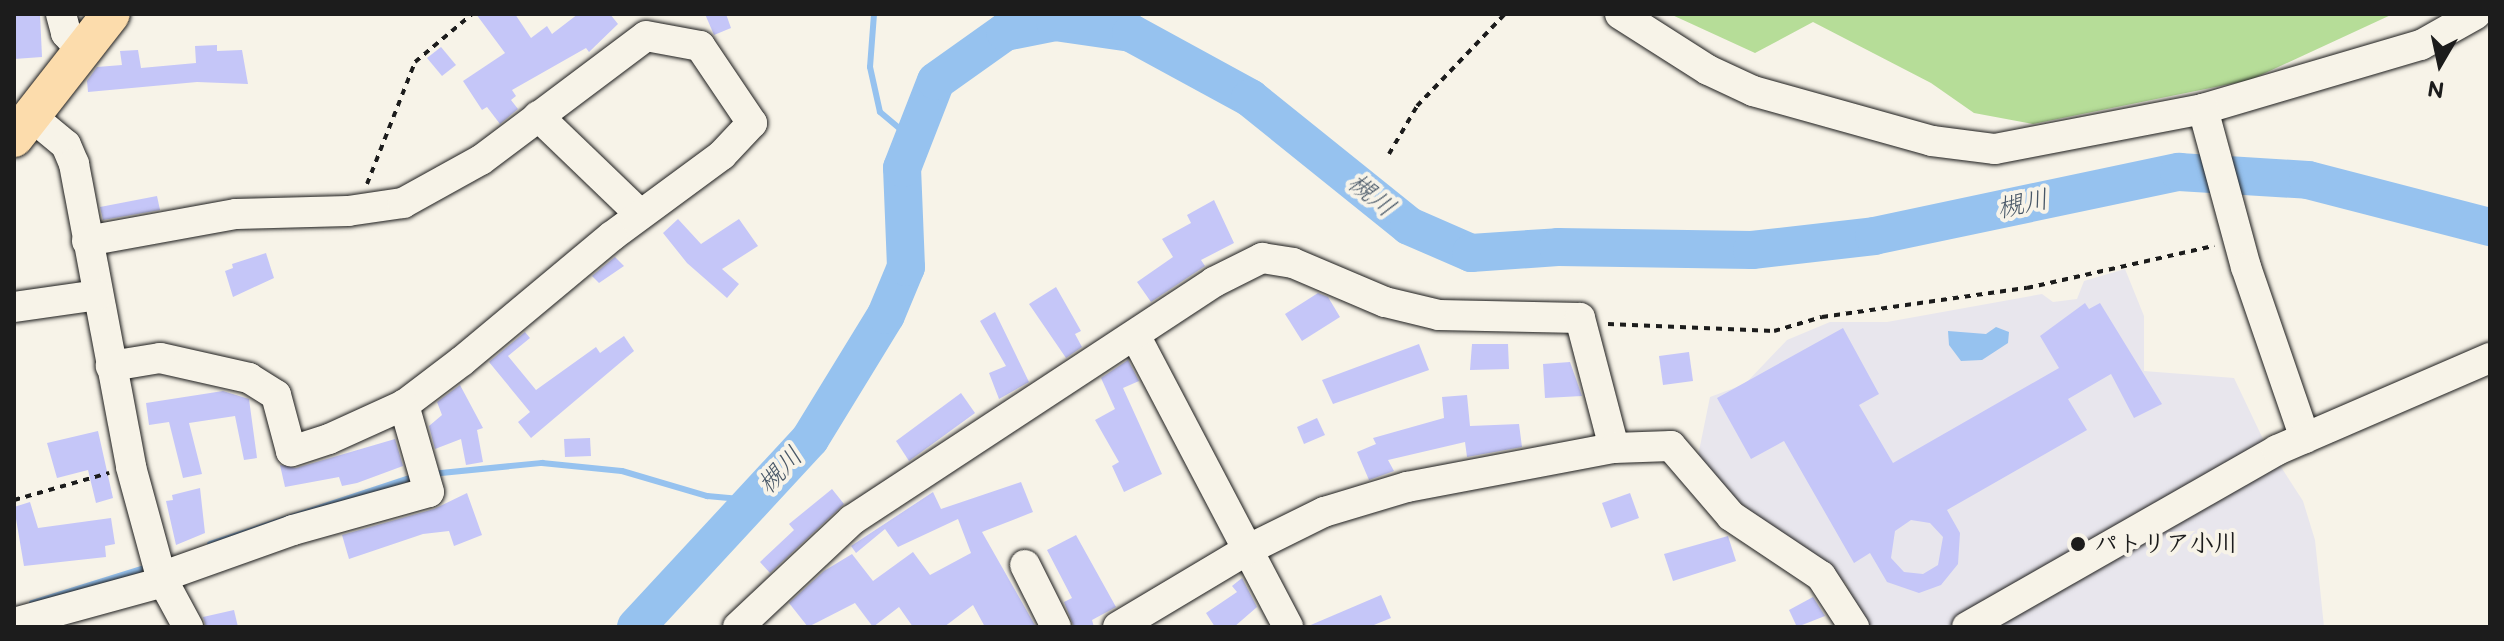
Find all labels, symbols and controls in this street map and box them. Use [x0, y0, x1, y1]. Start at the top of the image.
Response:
north arrow [2400, 24, 2480, 104]
text: N [2426, 74, 2446, 103]
water label: 槻川 [1341, 168, 1401, 224]
water label: 槻川 [1994, 184, 2052, 226]
water label: 槻川 [752, 441, 810, 501]
place label: パトリア小川 [2094, 530, 2238, 558]
marker: パトリア小川 [2069, 535, 2087, 553]

